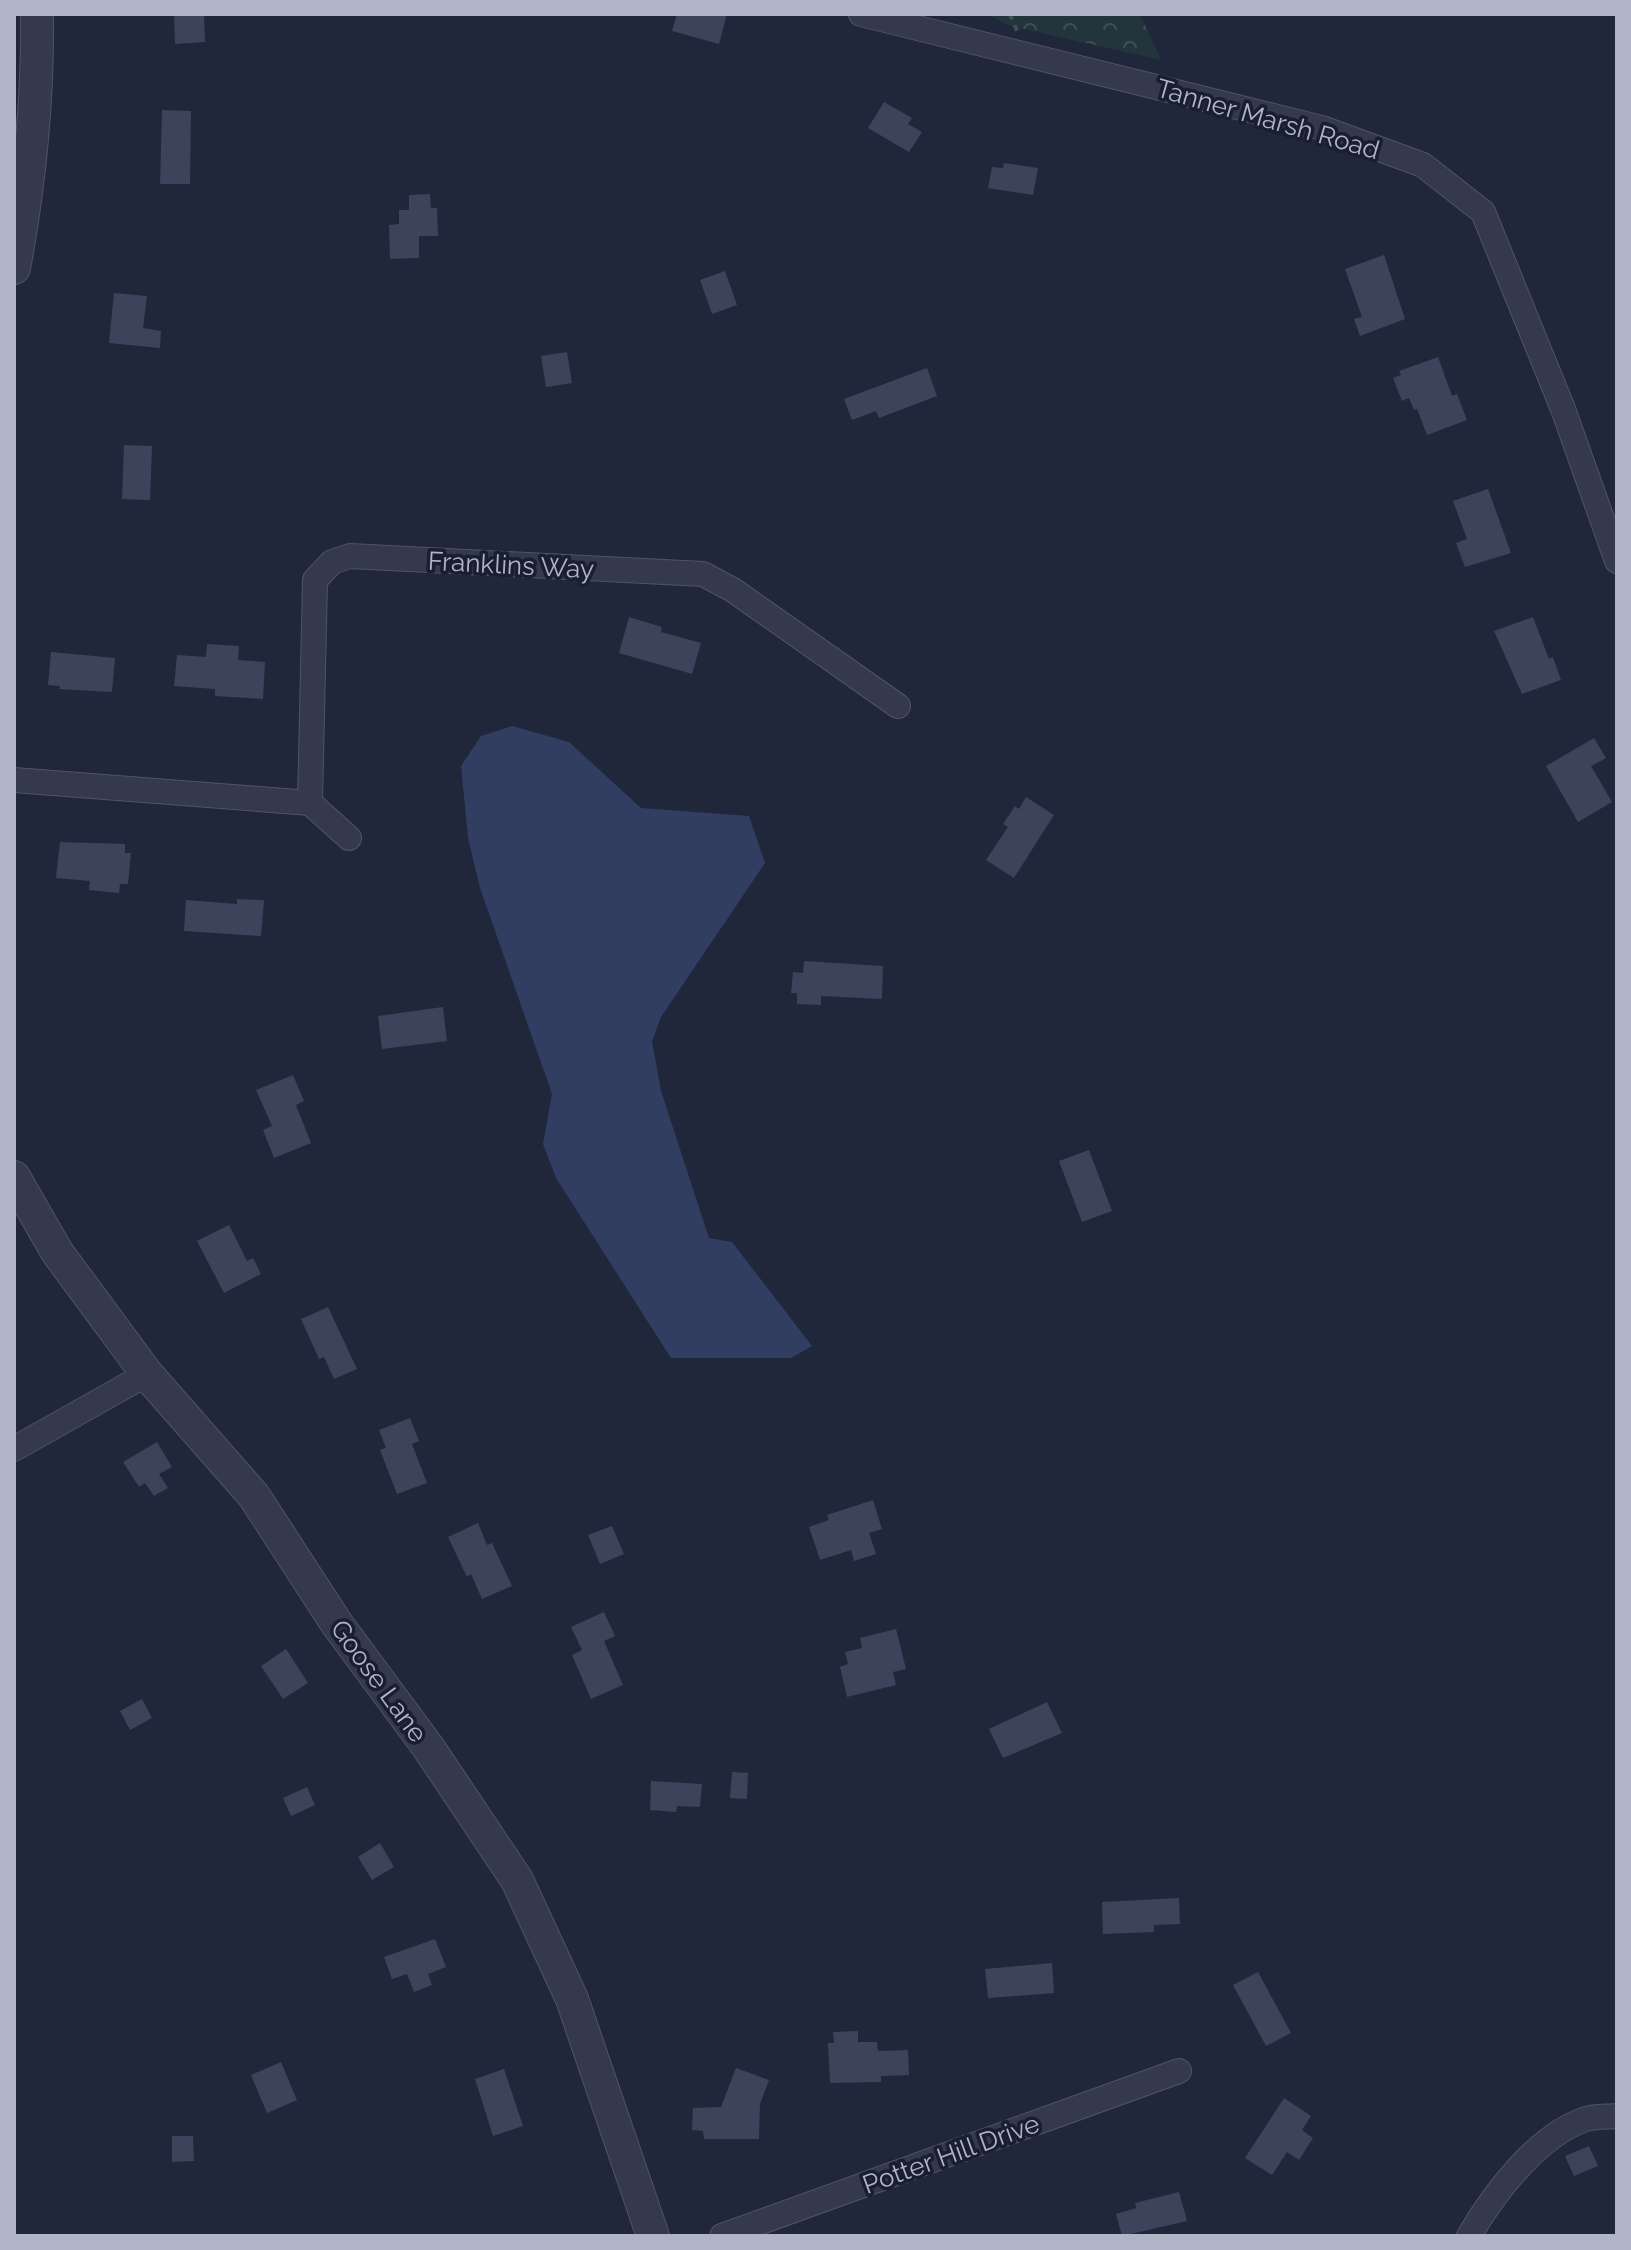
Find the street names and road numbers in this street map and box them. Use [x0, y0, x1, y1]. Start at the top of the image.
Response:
street label: Tanner Marsh Road [1153, 73, 1383, 165]
street label: Franklins Way [427, 546, 595, 584]
street label: Goose Lane [325, 1614, 433, 1748]
street label: Potter Hill Drive [859, 2108, 1043, 2200]

